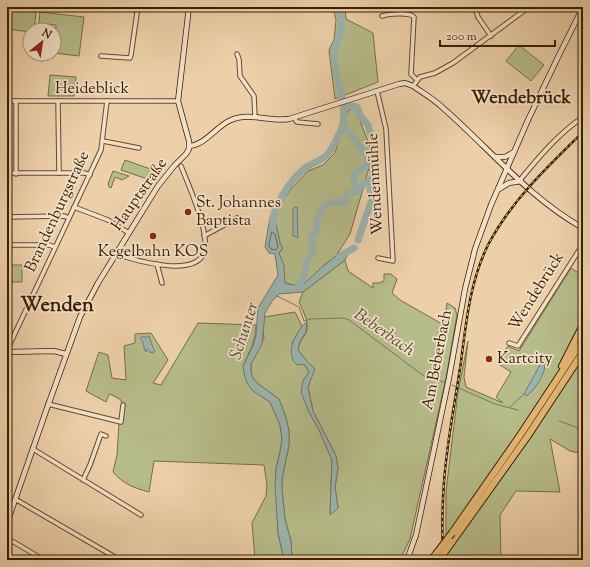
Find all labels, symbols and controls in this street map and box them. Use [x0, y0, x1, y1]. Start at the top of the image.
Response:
north arrow [22, 22, 62, 62]
scale bar [440, 22, 555, 48]
text: N [38, 25, 54, 43]
text: 200 m [446, 28, 477, 46]
street label: Heideblick [55, 78, 129, 101]
district label: Wendebrück [471, 86, 571, 112]
street label: Wendenmühle [362, 132, 390, 236]
street label: Brandenburgstraße [20, 148, 96, 276]
street label: Hauptstraße [106, 154, 174, 236]
place label: St. Johannes Baptista [196, 192, 281, 233]
marker: St. Johannes Baptista [183, 207, 193, 217]
marker: Kegelbahn KOS [148, 231, 158, 241]
place label: Kegelbahn KOS [98, 241, 208, 264]
street label: Wendebrück [504, 248, 570, 336]
district label: Wenden [20, 292, 94, 321]
water label: Schunter [225, 299, 265, 363]
water label: Beberbach [349, 303, 420, 363]
street label: Am Beberbach [417, 307, 459, 412]
place label: Kartcity [497, 348, 552, 371]
marker: Kartcity [484, 354, 494, 364]

